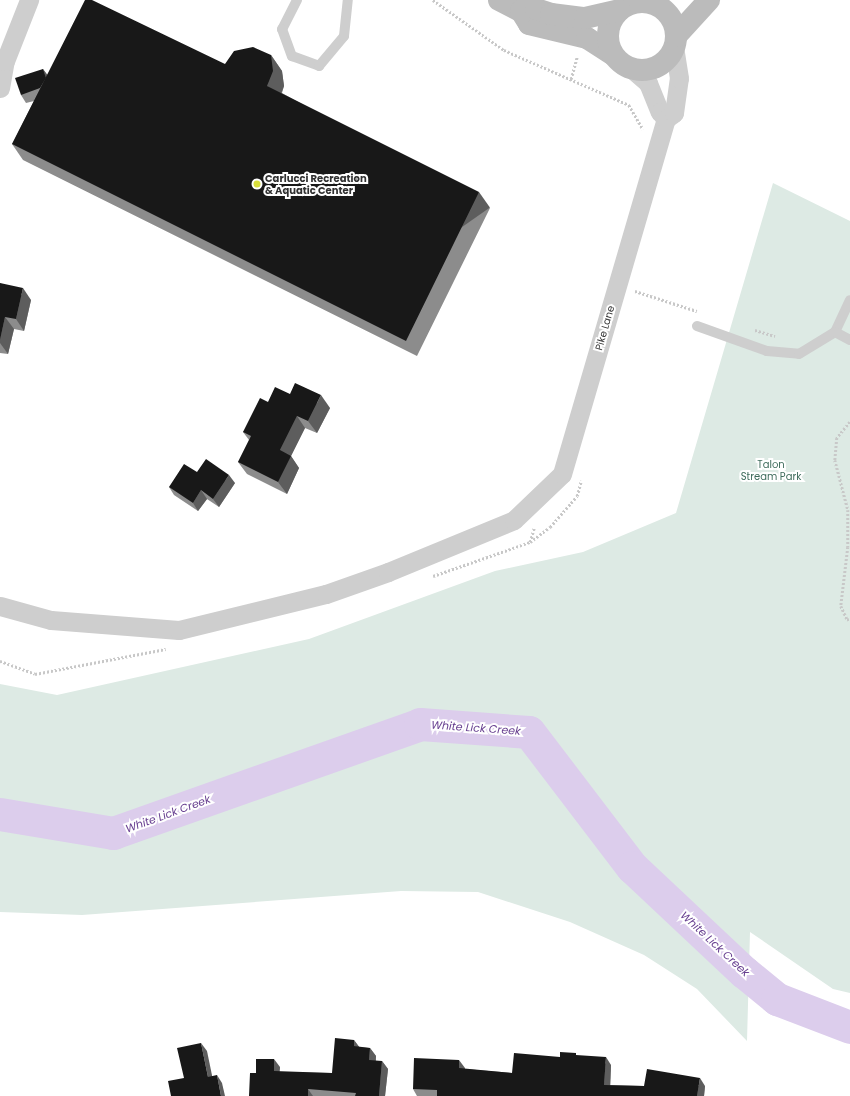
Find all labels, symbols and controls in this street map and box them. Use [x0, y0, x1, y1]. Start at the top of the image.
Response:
place label: Carlucci Recreation & Aquatic Center [265, 172, 367, 196]
marker: Carlucci Recreation & Aquatic Center [252, 179, 262, 189]
street label: Pike Lane [593, 304, 617, 352]
park label: Talon Stream Park [741, 458, 801, 482]
water label: White Lick Creek [431, 718, 521, 738]
water label: White Lick Creek [124, 792, 212, 836]
water label: White Lick Creek [678, 909, 752, 979]

